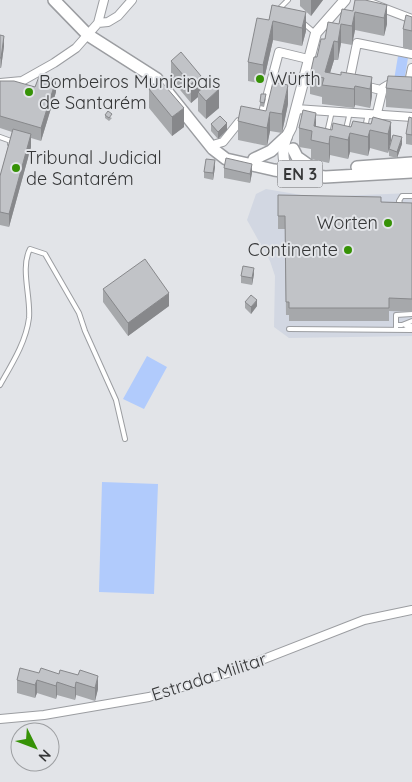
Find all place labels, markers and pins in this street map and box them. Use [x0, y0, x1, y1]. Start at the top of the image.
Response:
place label: Würth [270, 67, 321, 90]
place label: Bombeiros Municipais de Santarém [39, 70, 220, 114]
marker: Würth [254, 73, 266, 85]
marker: Bombeiros Municipais de Santarém [23, 86, 35, 98]
place label: Tribunal Judicial de Santarém [26, 146, 162, 190]
marker: Tribunal Judicial de Santarém [10, 162, 22, 174]
place label: Worten [316, 211, 378, 234]
marker: Worten [382, 217, 394, 229]
place label: Continente [248, 238, 338, 261]
marker: Continente [342, 244, 354, 256]

